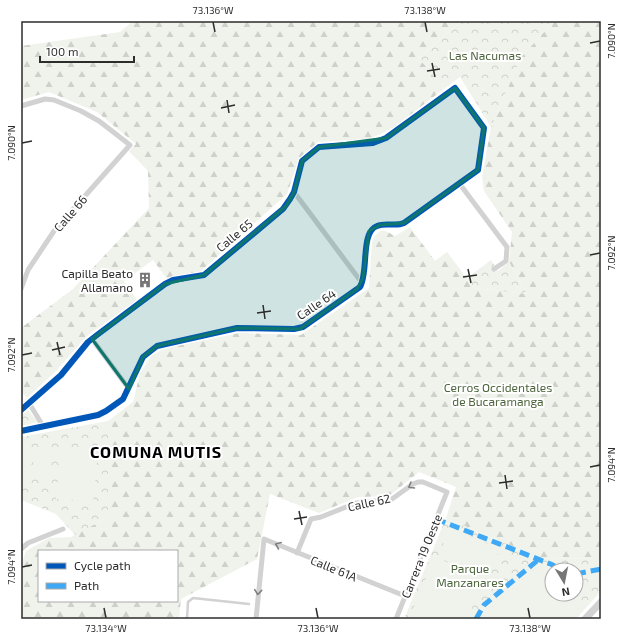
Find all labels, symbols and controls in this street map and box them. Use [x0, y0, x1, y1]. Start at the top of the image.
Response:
text: 73.136°W [193, 4, 234, 16]
text: 73.138°W [404, 4, 446, 16]
text: 7.090°N [605, 23, 617, 59]
scale bar [40, 38, 134, 64]
text: 100 m [46, 44, 78, 58]
park label: Las Nacumas [449, 48, 521, 62]
text: 7.090°N [5, 125, 17, 161]
street label: Calle 66 [50, 192, 90, 234]
street label: Calle 65 [213, 216, 255, 254]
text: 7.092°N [605, 236, 617, 271]
place label: Capilla Beato Allamano [61, 266, 133, 294]
building icon: Capilla Beato Allamano [136, 271, 154, 289]
street label: Calle 64 [294, 286, 338, 322]
text: 7.092°N [5, 338, 17, 373]
park label: Cerros Occidentales de Bucaramanga [444, 380, 552, 408]
district label: COMUNA MUTIS [90, 442, 222, 461]
text: 7.094°N [605, 447, 617, 483]
one-way arrow [408, 481, 415, 488]
street label: Calle 62 [346, 491, 392, 513]
street label: Carrera 19 Oeste [398, 512, 444, 600]
one-way arrow [275, 542, 283, 550]
text: 7.094°N [5, 549, 17, 585]
legend [38, 550, 178, 602]
street label: Calle 61A [309, 552, 360, 584]
text: Cycle path [74, 558, 131, 572]
park label: Parque Manzanares [436, 561, 504, 589]
north arrow [544, 562, 584, 602]
text: Path [74, 578, 99, 592]
text: N [561, 585, 571, 599]
one-way arrow [254, 589, 263, 595]
text: 73.134°W [85, 622, 127, 634]
text: 73.136°W [298, 622, 339, 634]
text: 73.138°W [509, 622, 551, 634]

